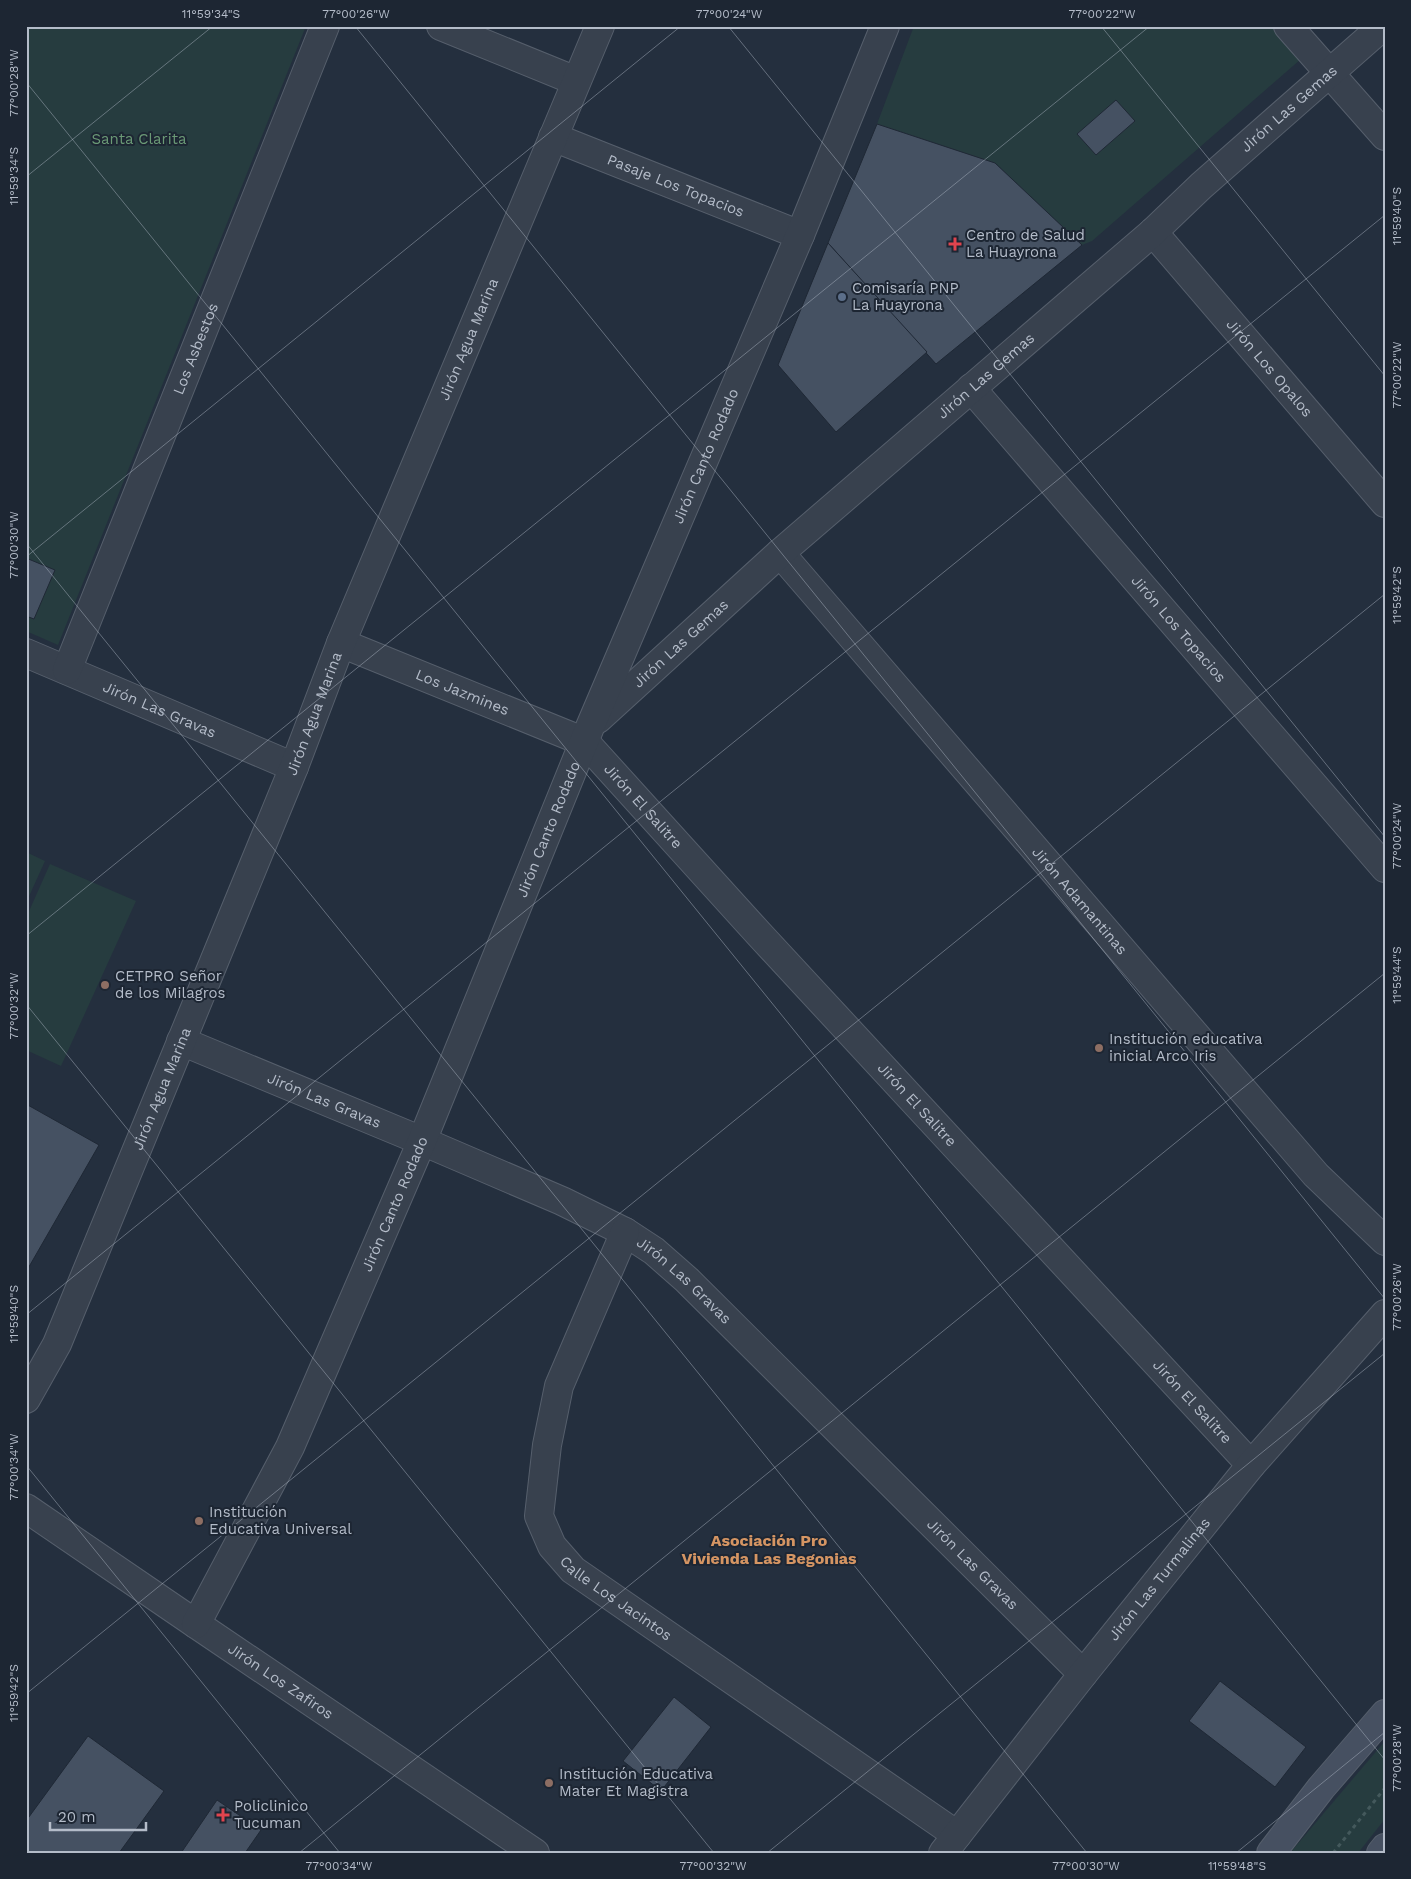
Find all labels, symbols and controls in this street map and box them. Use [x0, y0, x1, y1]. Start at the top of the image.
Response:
text: 11°59'34"S [182, 7, 240, 21]
text: 77°00'26"W [322, 7, 390, 21]
text: 77°00'24"W [696, 7, 763, 21]
text: 77°00'22"W [1068, 7, 1136, 21]
text: 77°00'28"W [7, 49, 21, 117]
street label: Jirón Las Gemas [1237, 61, 1341, 156]
park label: Santa Clarita [92, 130, 187, 148]
text: 11°59'34"S [7, 147, 21, 205]
street label: Pasaje Los Topacios [605, 150, 747, 221]
text: 11°59'40"S [1390, 187, 1404, 245]
place label: Centro de Salud La Huayrona [966, 226, 1085, 261]
marker: Centro de Salud La Huayrona [948, 237, 962, 251]
street label: Jirón Agua Marina [435, 275, 502, 403]
place label: Comisaría PNP La Huayrona [852, 279, 959, 314]
marker: Comisaría PNP La Huayrona [836, 291, 848, 303]
street label: Los Asbestos [169, 300, 222, 397]
street label: Jirón Los Opalos [1223, 315, 1316, 421]
street label: Jirón Las Gemas [934, 329, 1038, 423]
text: 77°00'22"W [1390, 341, 1404, 409]
street label: Jirón Canto Rodado [669, 386, 742, 526]
text: 77°00'30"W [7, 511, 21, 579]
text: 11°59'42"S [1390, 566, 1404, 624]
street label: Jirón Los Topacios [1128, 572, 1230, 686]
street label: Jirón Las Gemas [629, 596, 732, 691]
street label: Jirón Agua Marina [283, 649, 346, 778]
street label: Los Jazmines [413, 665, 512, 719]
street label: Jirón Las Gravas [100, 678, 219, 742]
street label: Jirón Canto Rodado [513, 759, 584, 900]
street label: Jirón El Salitre [600, 760, 686, 852]
text: 77°00'24"W [1390, 802, 1404, 869]
street label: Jirón Adamantinas [1028, 843, 1131, 958]
text: 11°59'44"S [1390, 946, 1404, 1004]
place label: CETPRO Señor de los Milagros [115, 967, 226, 1002]
text: 77°00'32"W [7, 972, 21, 1040]
marker: CETPRO Señor de los Milagros [99, 979, 111, 991]
street label: Jirón Agua Marina [129, 1024, 195, 1153]
place label: Institución educativa inicial Arco Iris [1109, 1030, 1263, 1065]
marker: Institución educativa inicial Arco Iris [1093, 1042, 1105, 1054]
street label: Jirón El Salitre [874, 1059, 960, 1150]
street label: Jirón Las Gravas [265, 1069, 384, 1132]
street label: Jirón Canto Rodado [358, 1134, 432, 1274]
street label: Jirón Las Gravas [633, 1233, 735, 1328]
text: 77°00'26"W [1390, 1263, 1404, 1331]
text: 11°59'40"S [7, 1285, 21, 1343]
street label: Jirón El Salitre [1149, 1356, 1236, 1447]
text: 77°00'34"W [7, 1433, 21, 1500]
place label: Institución Educativa Universal [209, 1503, 352, 1538]
street label: Jirón Las Turmalinas [1105, 1514, 1214, 1644]
marker: Institución Educativa Universal [193, 1515, 205, 1527]
street label: Jirón Las Gravas [923, 1515, 1022, 1613]
district label: Asociación Pro Vivienda Las Begonias [681, 1531, 857, 1568]
street label: Calle Los Jacintos [556, 1552, 675, 1645]
street label: Jirón Los Zafiros [225, 1639, 337, 1723]
text: 11°59'42"S [7, 1664, 21, 1722]
text: 77°00'28"W [1390, 1724, 1404, 1792]
place label: Institución Educativa Mater Et Magistra [559, 1765, 714, 1800]
marker: Institución Educativa Mater Et Magistra [543, 1777, 555, 1789]
place label: Policlinico Tucuman [234, 1797, 308, 1832]
scale bar [50, 1799, 146, 1831]
text: 20 m [58, 1808, 96, 1826]
marker: Policlinico Tucuman [216, 1808, 230, 1822]
text: 77°00'34"W [306, 1859, 373, 1873]
text: 77°00'32"W [679, 1859, 747, 1873]
text: 77°00'30"W [1052, 1859, 1120, 1873]
text: 11°59'48"S [1208, 1859, 1266, 1873]

